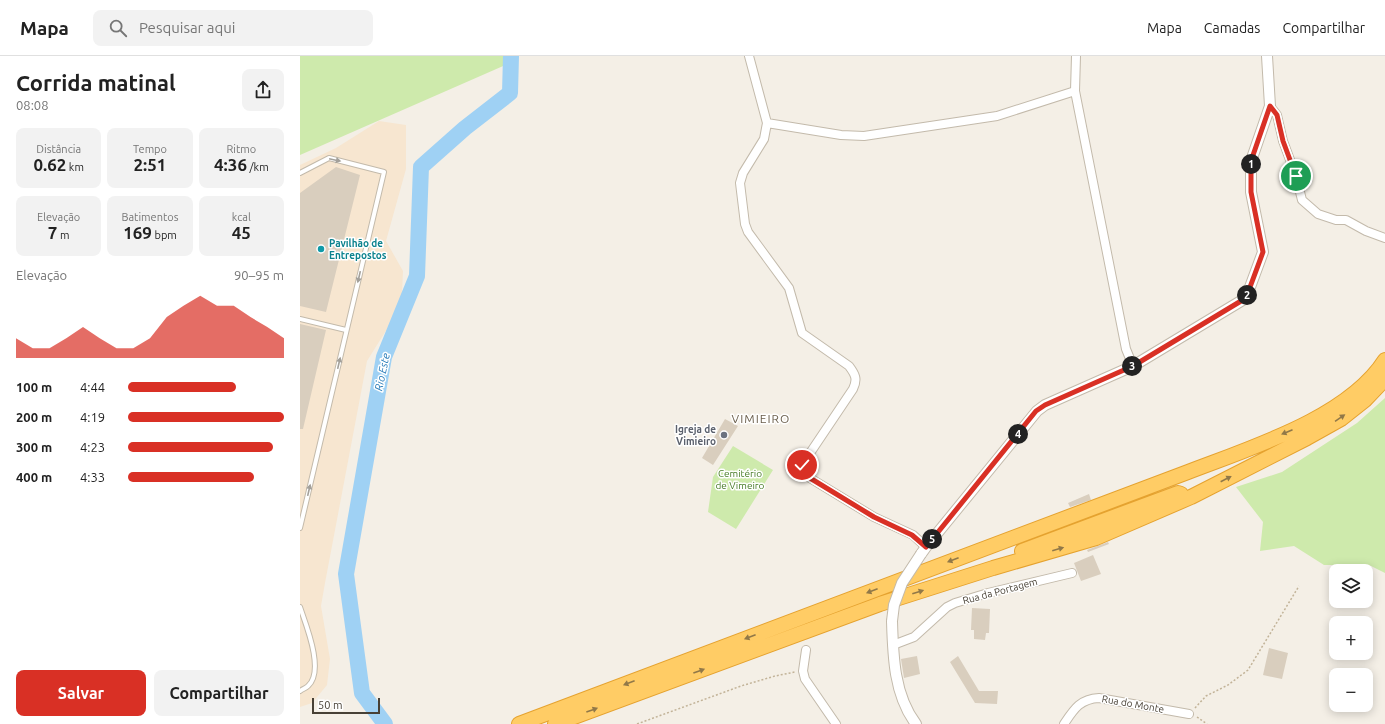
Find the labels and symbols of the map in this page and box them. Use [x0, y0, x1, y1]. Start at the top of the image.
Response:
pin: 1 [1241, 154, 1261, 174]
one-way arrow [329, 157, 341, 163]
pin [1279, 159, 1313, 193]
place label: Pavilhão de Entrepostos [329, 238, 387, 261]
marker: Pavilhão de Entrepostos [316, 244, 326, 254]
one-way arrow [356, 270, 362, 283]
pin: 2 [1237, 285, 1257, 305]
water label: Rio Este [372, 352, 392, 392]
pin: 3 [1122, 356, 1142, 376]
one-way arrow [336, 357, 342, 369]
district label: VIMIEIRO [732, 412, 790, 425]
one-way arrow [1335, 414, 1346, 422]
place label: Igreja de Vimieiro [675, 424, 716, 447]
pin: 4 [1008, 424, 1028, 444]
one-way arrow [1282, 429, 1293, 435]
marker: Igreja de Vimieiro [719, 430, 729, 440]
pin [785, 448, 819, 482]
park label: Cemitério de Vimeiro [716, 468, 765, 491]
one-way arrow [1220, 476, 1231, 482]
one-way arrow [306, 484, 312, 496]
pin: 5 [922, 529, 942, 549]
one-way arrow [1052, 546, 1064, 552]
one-way arrow [946, 558, 958, 564]
street label: Rua da Portagem [961, 576, 1039, 606]
one-way arrow [865, 588, 877, 594]
one-way arrow [912, 589, 924, 595]
one-way arrow [744, 634, 756, 640]
one-way arrow [693, 668, 705, 674]
one-way arrow [622, 680, 634, 686]
street label: Rua do Monte [1101, 693, 1165, 715]
scale bar [312, 696, 380, 715]
one-way arrow [586, 707, 598, 713]

